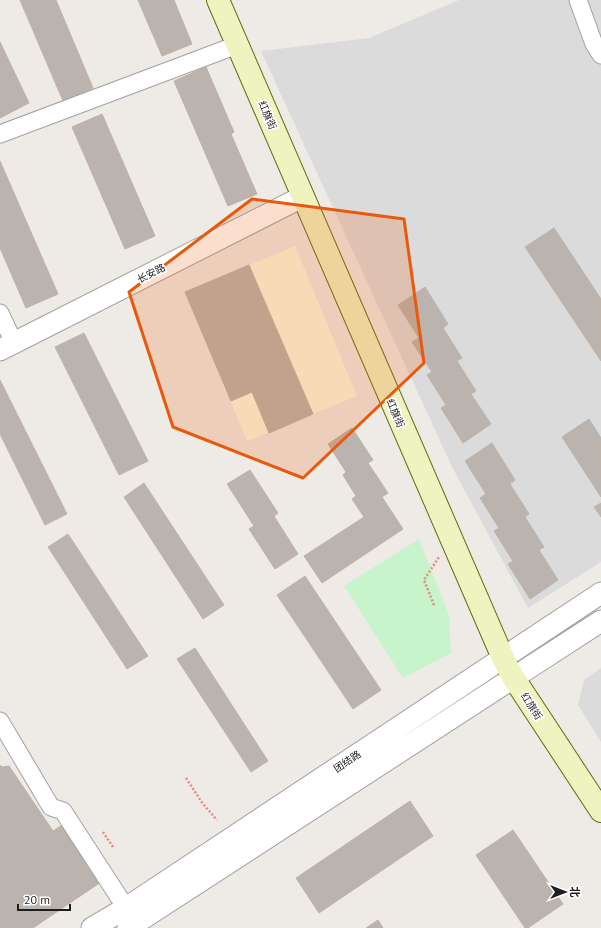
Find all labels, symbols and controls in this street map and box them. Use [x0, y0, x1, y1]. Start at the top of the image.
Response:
street label: 红旗街 [256, 99, 279, 132]
street label: 长安路 [135, 261, 168, 286]
street label: 红旗街 [384, 397, 407, 430]
street label: 红旗街 [518, 690, 545, 722]
street label: 团结路 [331, 748, 363, 775]
north arrow [545, 872, 585, 912]
scale bar [18, 886, 70, 912]
text: 北 [568, 887, 582, 898]
text: 20 m [24, 892, 50, 907]

